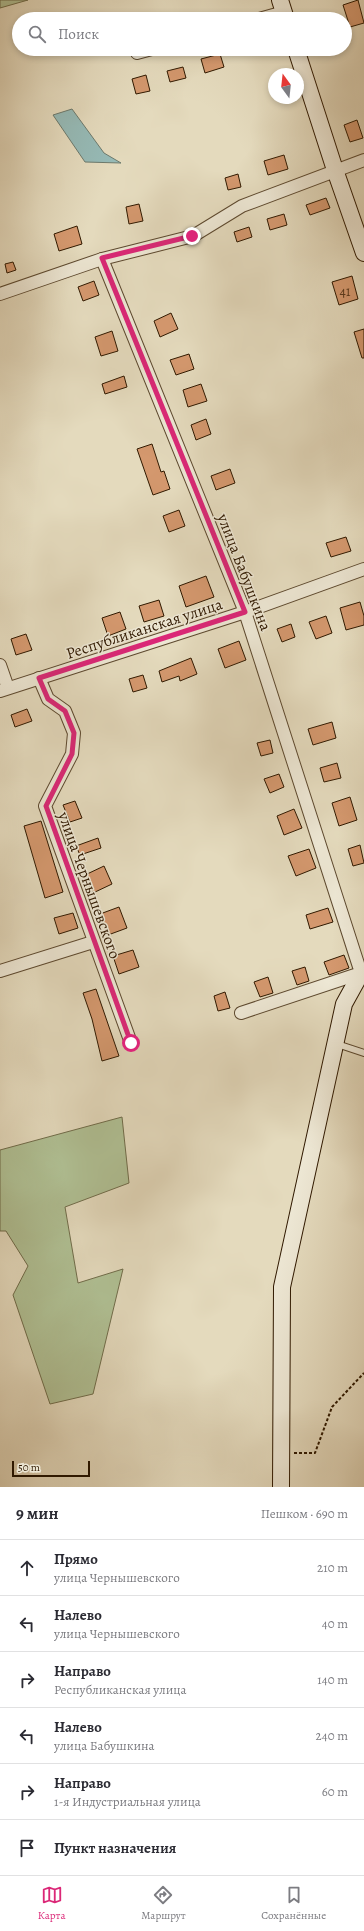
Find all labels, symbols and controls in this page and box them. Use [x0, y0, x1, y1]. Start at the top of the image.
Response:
search box [12, 12, 352, 56]
icon: search [26, 23, 48, 45]
text: Поиск [58, 24, 99, 44]
north arrow [268, 68, 304, 104]
route end [183, 227, 201, 245]
house number: 41 [339, 282, 351, 301]
street label: улица Бабушкина [211, 510, 277, 635]
street label: Республиканская улица [63, 593, 226, 665]
street label: улица Чернышевского [52, 808, 126, 962]
route start [122, 1034, 140, 1052]
scale bar [12, 1459, 90, 1478]
text: 50 m [18, 1460, 40, 1475]
text: 9 мин [16, 1502, 58, 1525]
text: Пешком · 690 m [261, 1505, 348, 1522]
text: Прямо [54, 1549, 98, 1569]
icon: ahead [16, 1557, 38, 1579]
text: 210 m [317, 1559, 348, 1576]
text: улица Чернышевского [54, 1569, 180, 1586]
text: Налево [54, 1605, 102, 1625]
icon: left [16, 1613, 38, 1635]
text: 40 m [322, 1615, 348, 1632]
text: улица Чернышевского [54, 1625, 180, 1642]
text: Направо [54, 1661, 111, 1681]
icon: right [16, 1669, 38, 1691]
text: 140 m [317, 1671, 348, 1688]
text: Республиканская улица [54, 1681, 187, 1698]
text: Налево [54, 1717, 102, 1737]
icon: left [16, 1725, 38, 1747]
text: 240 m [316, 1727, 348, 1744]
text: улица Бабушкина [54, 1737, 155, 1754]
text: Направо [54, 1773, 111, 1793]
icon: right [16, 1781, 38, 1803]
text: 60 m [322, 1783, 348, 1800]
text: 1-я Индустриальная улица [54, 1793, 201, 1810]
icon: arrive [16, 1837, 38, 1859]
text: Пункт назначения [54, 1838, 176, 1858]
tab: Карта [38, 1884, 66, 1923]
tab: Маршрут [141, 1884, 186, 1923]
tab: Сохранённые [261, 1884, 326, 1923]

